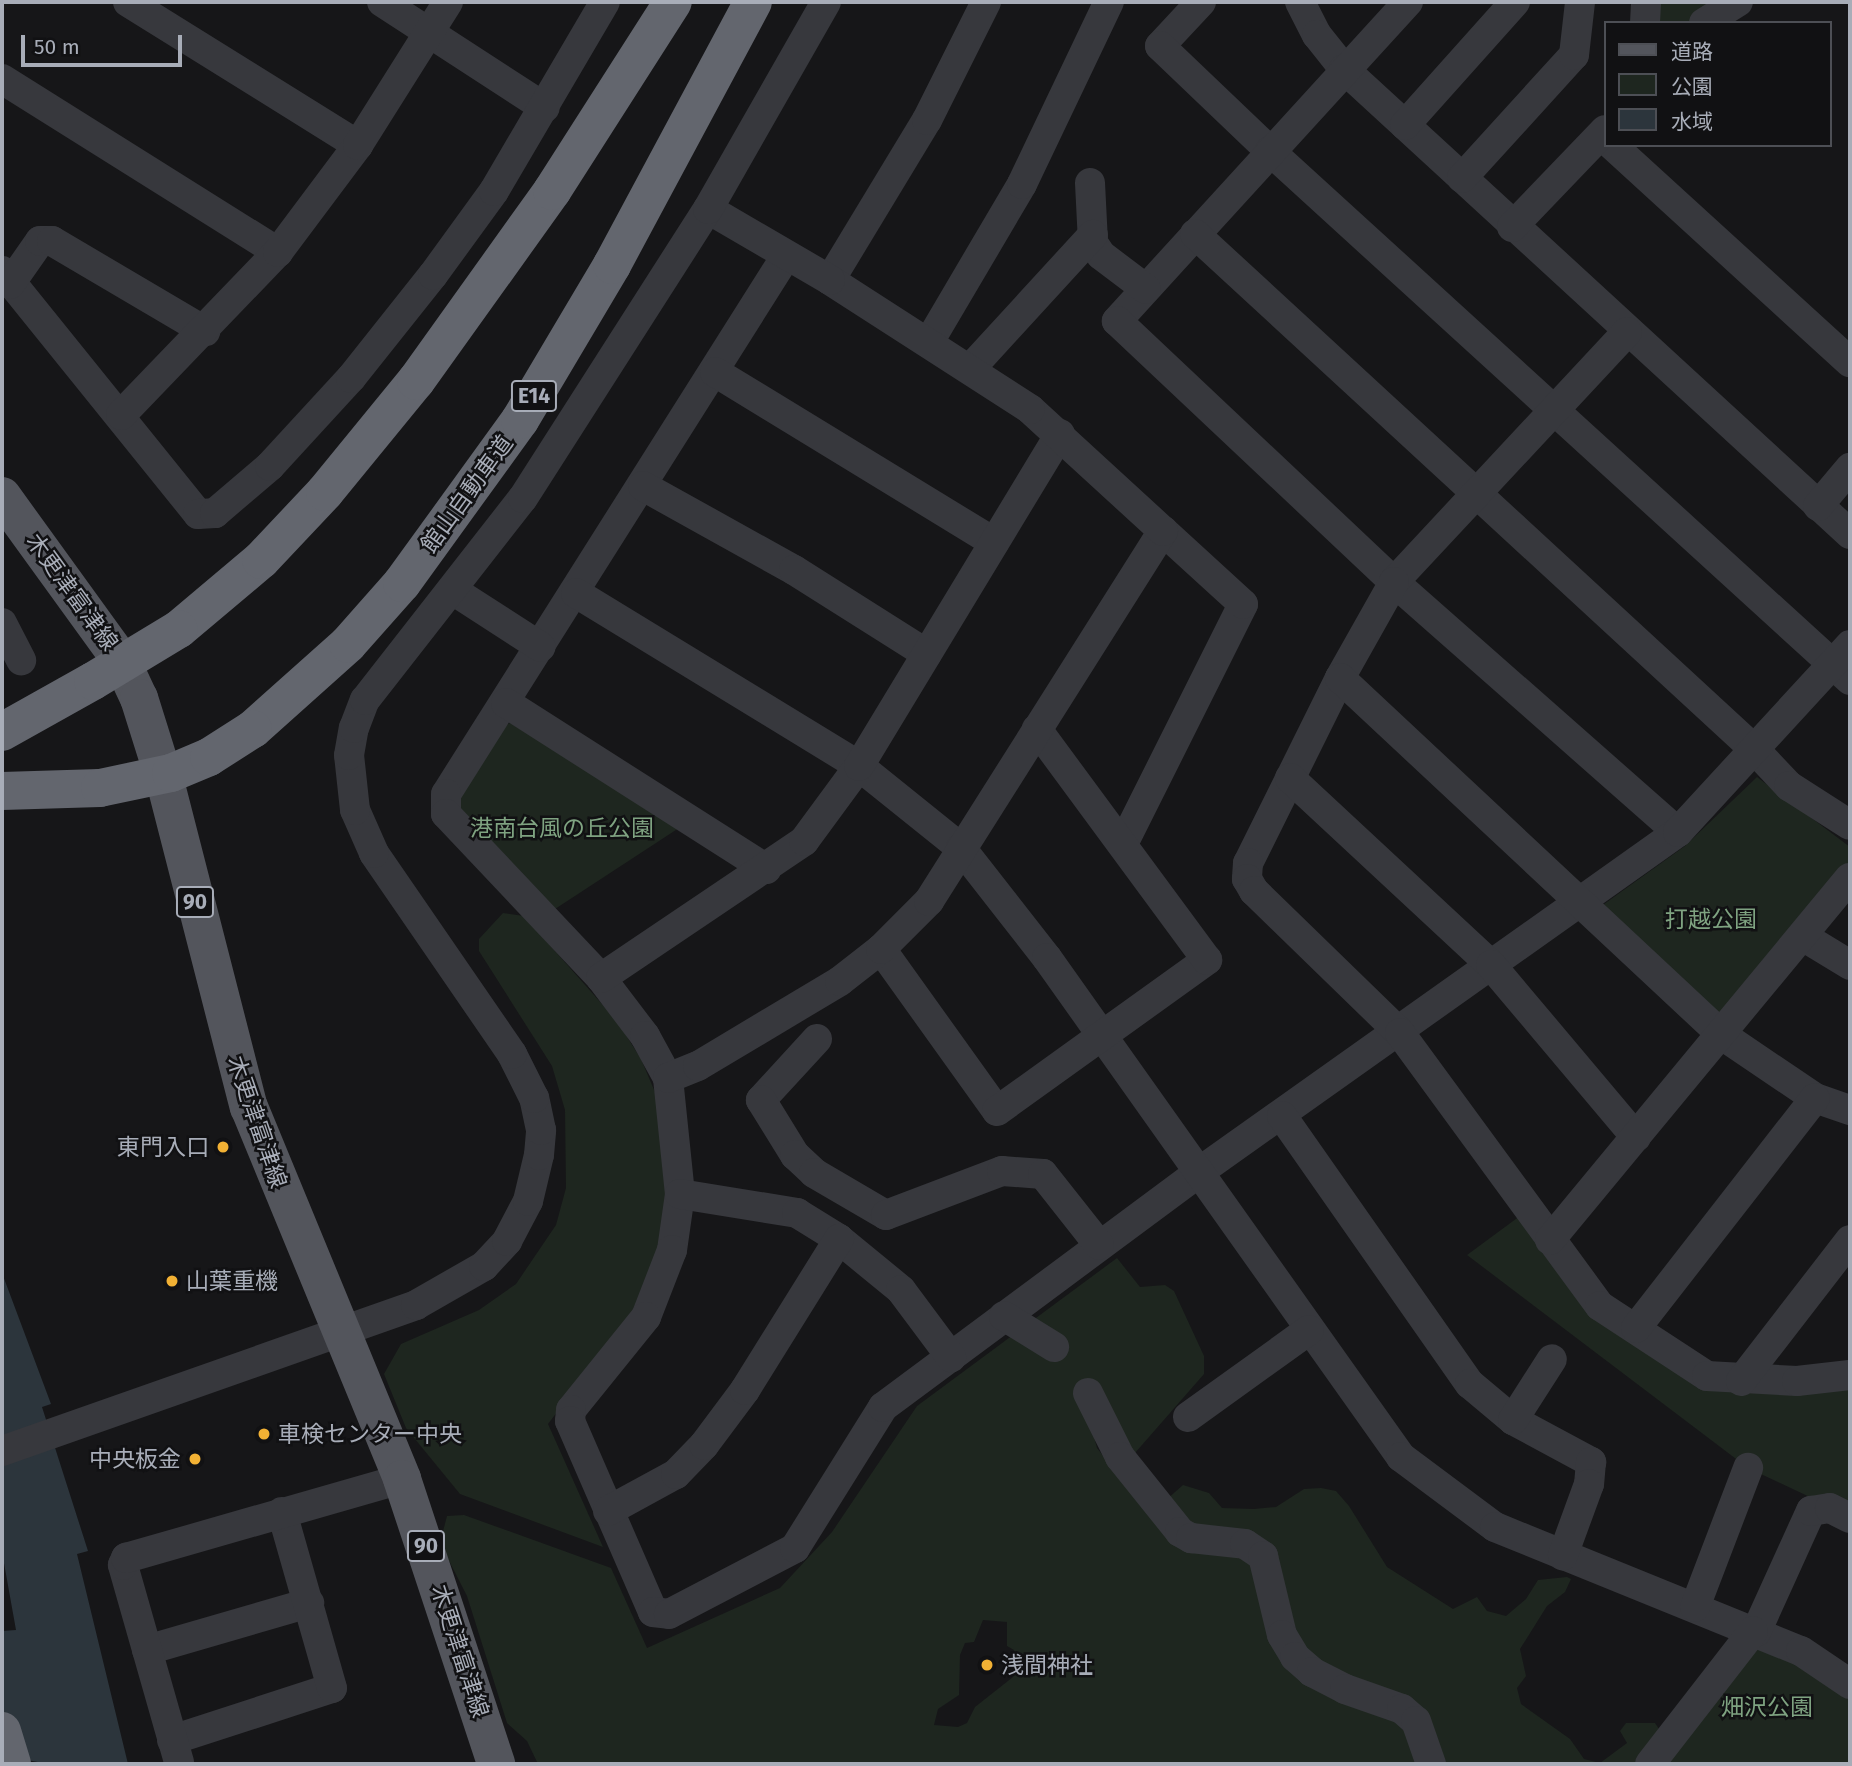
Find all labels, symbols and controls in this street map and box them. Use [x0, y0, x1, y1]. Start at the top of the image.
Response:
scale bar [24, 21, 186, 65]
legend [1604, 21, 1831, 147]
text: 50 m [34, 34, 80, 60]
text: 道路 [1671, 39, 1713, 65]
text: 公園 [1671, 74, 1713, 100]
text: 水域 [1671, 109, 1713, 135]
road number: E14 [510, 378, 558, 414]
street label: 館山自動車道 [415, 430, 519, 558]
street label: 木更津富津線 [20, 528, 124, 656]
park label: 港南台風の丘公園 [470, 814, 654, 842]
road number: 90 [176, 884, 214, 920]
park label: 打越公園 [1665, 905, 1757, 933]
street label: 木更津富津線 [221, 1052, 293, 1192]
place label: 東門入口 [117, 1133, 209, 1161]
marker: 東門入口 [215, 1139, 231, 1155]
place label: 山葉重機 [186, 1267, 278, 1295]
marker: 山葉重機 [164, 1273, 180, 1289]
place label: 車検センター中央 [278, 1420, 462, 1448]
marker: 車検センター中央 [256, 1426, 272, 1442]
place label: 中央板金 [89, 1445, 181, 1473]
marker: 中央板金 [187, 1451, 203, 1467]
road number: 90 [407, 1528, 445, 1564]
street label: 木更津富津線 [426, 1581, 494, 1721]
place label: 浅間神社 [1001, 1651, 1093, 1679]
marker: 浅間神社 [979, 1657, 995, 1673]
park label: 畑沢公園 [1721, 1693, 1813, 1721]

